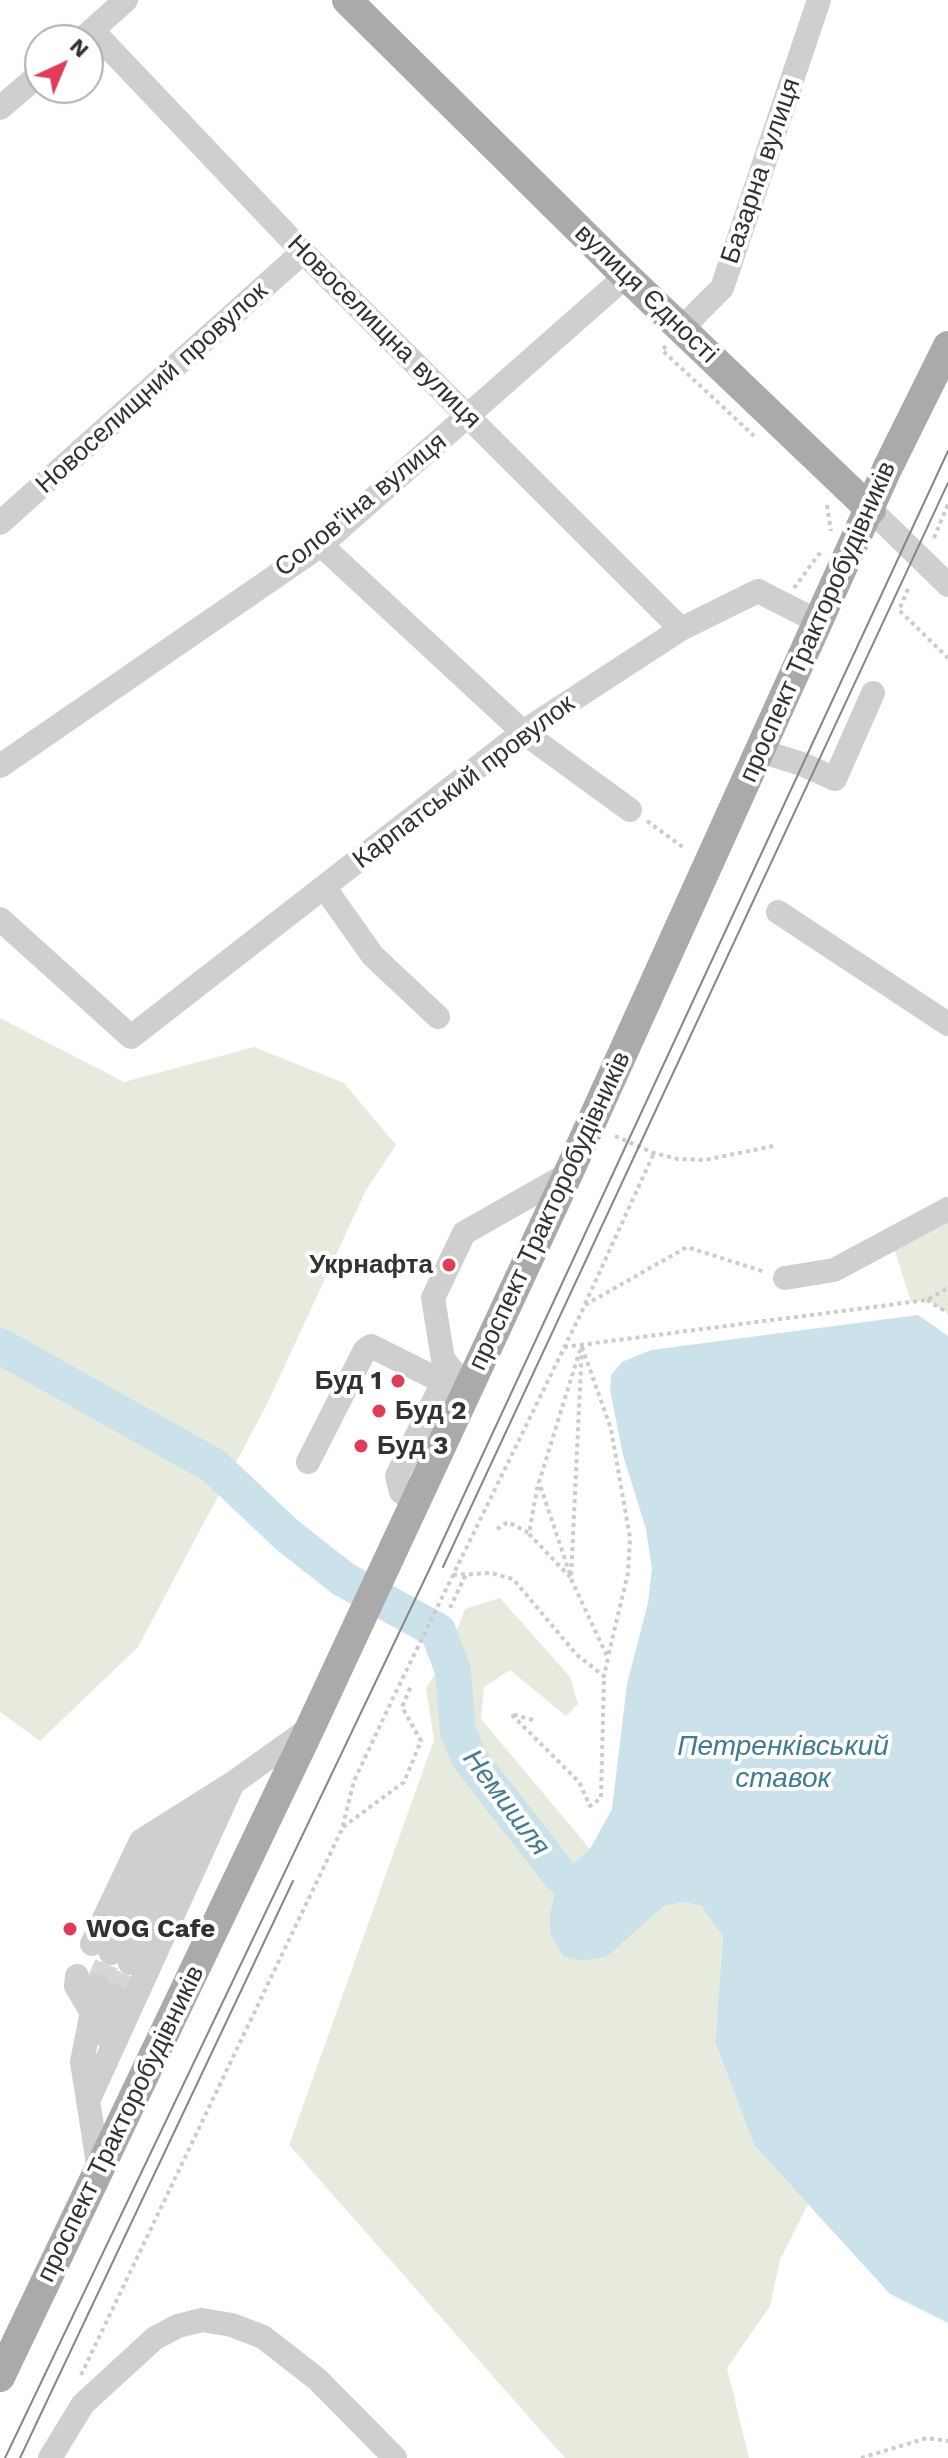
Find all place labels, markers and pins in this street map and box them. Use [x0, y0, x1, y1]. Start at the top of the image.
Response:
place label: Укрнафта [309, 1249, 433, 1281]
marker: Укрнафта [440, 1256, 458, 1274]
place label: Буд 1 [315, 1365, 382, 1397]
marker: Буд 1 [389, 1372, 407, 1390]
place label: Буд 2 [395, 1395, 467, 1427]
marker: Буд 2 [370, 1402, 388, 1420]
place label: Буд 3 [377, 1430, 449, 1462]
marker: Буд 3 [352, 1437, 370, 1455]
place label: WOG Cafe [86, 1913, 215, 1945]
marker: WOG Cafe [61, 1920, 79, 1938]

